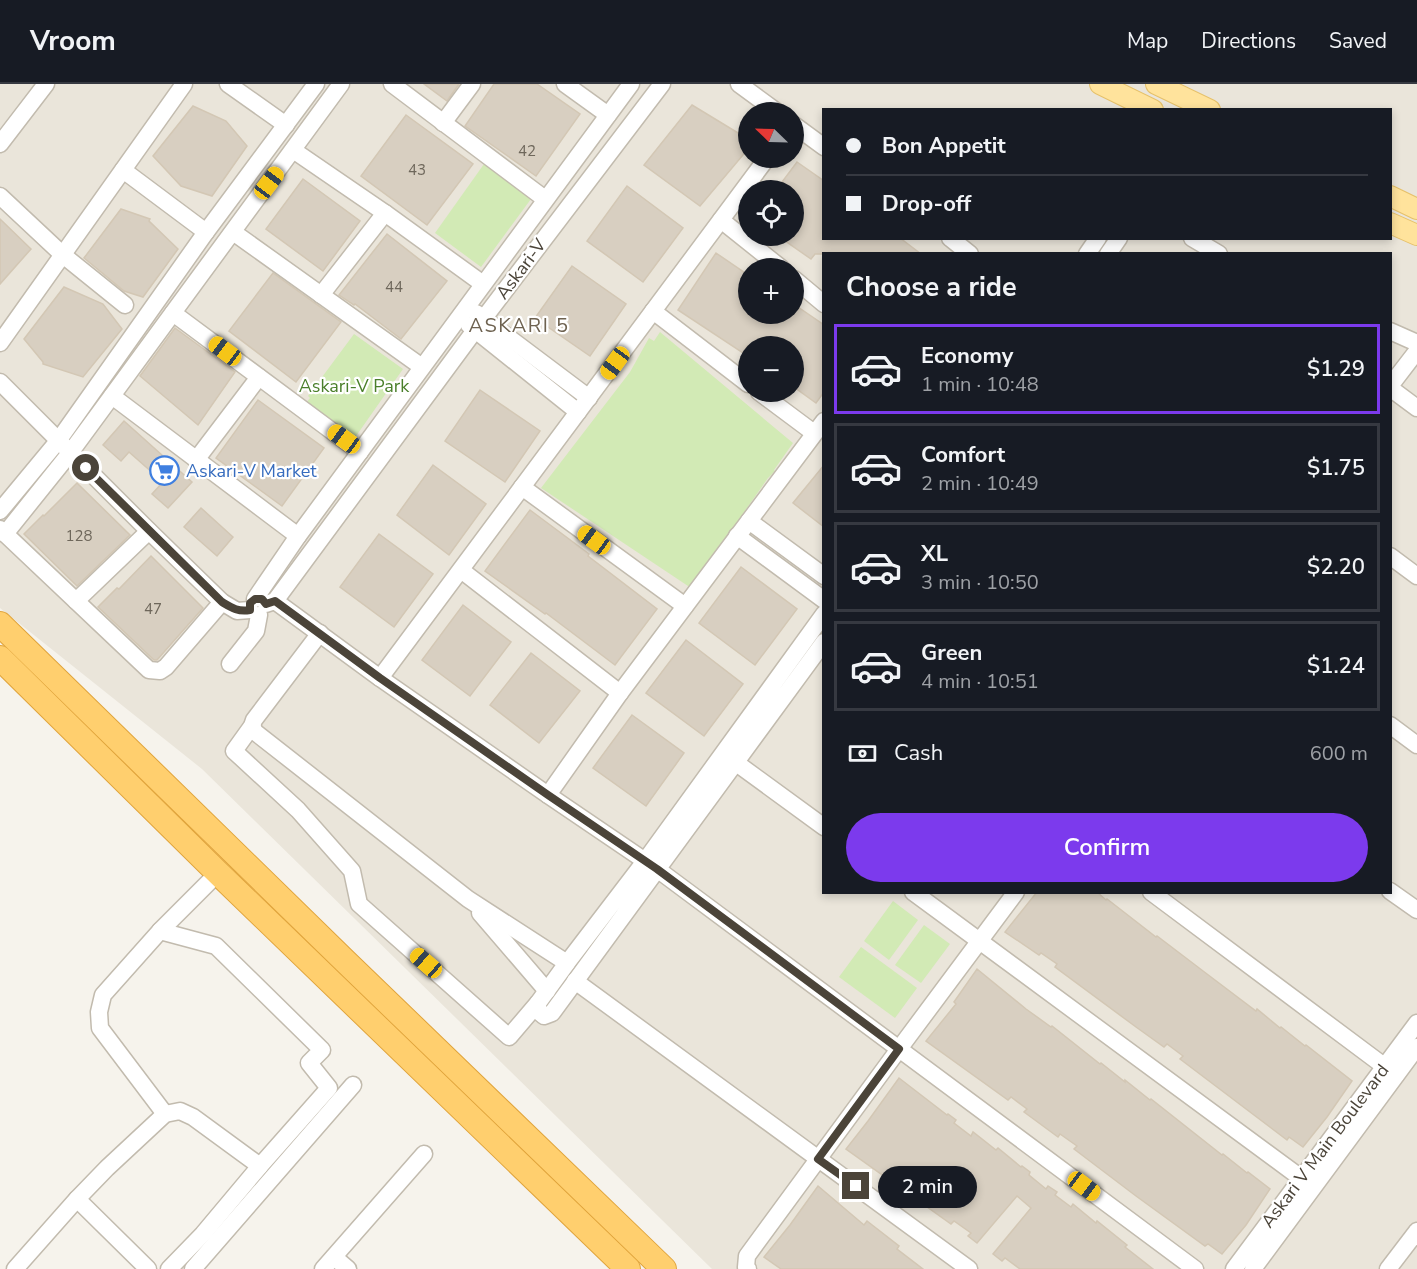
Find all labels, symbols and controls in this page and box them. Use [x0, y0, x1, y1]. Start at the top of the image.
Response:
text: Vroom [30, 22, 116, 60]
text: Map [1127, 27, 1168, 55]
text: Directions [1201, 27, 1296, 55]
text: Saved [1329, 27, 1387, 55]
north arrow [738, 102, 804, 168]
map controls [738, 102, 804, 402]
text: Bon Appetit [882, 131, 1006, 161]
house number: 42 [518, 141, 536, 161]
house number: 43 [408, 160, 426, 180]
car [251, 163, 287, 203]
button: locate [738, 180, 804, 246]
text: Drop-off [882, 189, 971, 219]
street label: Askari-V [490, 233, 552, 304]
button: + [738, 258, 804, 324]
text: Choose a ride [846, 269, 1017, 306]
house number: 44 [385, 277, 403, 297]
district label: ASKARI 5 [469, 312, 569, 339]
car [205, 333, 245, 369]
button: − [738, 336, 804, 402]
text: Economy [921, 341, 1013, 371]
icon: car [849, 342, 903, 396]
car [597, 343, 633, 383]
text: $1.29 [1307, 354, 1365, 384]
text: 1 min · 10:48 [921, 371, 1039, 398]
park label: Askari-V Park [299, 374, 410, 398]
car [324, 421, 364, 457]
text: Comfort [921, 440, 1005, 470]
icon: car [849, 441, 903, 495]
text: $1.75 [1307, 453, 1365, 483]
route start [72, 454, 99, 481]
supermarket icon: Askari-V Market [149, 455, 181, 487]
place label: Askari-V Market [186, 459, 317, 483]
text: 2 min · 10:49 [921, 470, 1039, 497]
car [574, 522, 614, 558]
house number: 128 [65, 526, 93, 546]
text: XL [921, 539, 948, 569]
icon: car [849, 540, 903, 594]
text: $2.20 [1307, 552, 1365, 582]
text: 3 min · 10:50 [921, 569, 1039, 596]
house number: 47 [144, 599, 162, 619]
text: Green [921, 638, 982, 668]
icon: car [849, 639, 903, 693]
text: $1.24 [1307, 651, 1365, 681]
text: 4 min · 10:51 [921, 668, 1039, 695]
icon: cash [846, 737, 879, 770]
text: Cash [894, 738, 943, 768]
text: 600 m [1310, 740, 1368, 767]
button: Confirm [846, 813, 1368, 882]
car [407, 944, 445, 982]
street label: Askari V Main Boulevard [1256, 1059, 1394, 1233]
callout: 2 min [877, 1165, 976, 1207]
car [1064, 1168, 1104, 1204]
route end [842, 1172, 869, 1199]
text: 2 min [902, 1173, 953, 1200]

